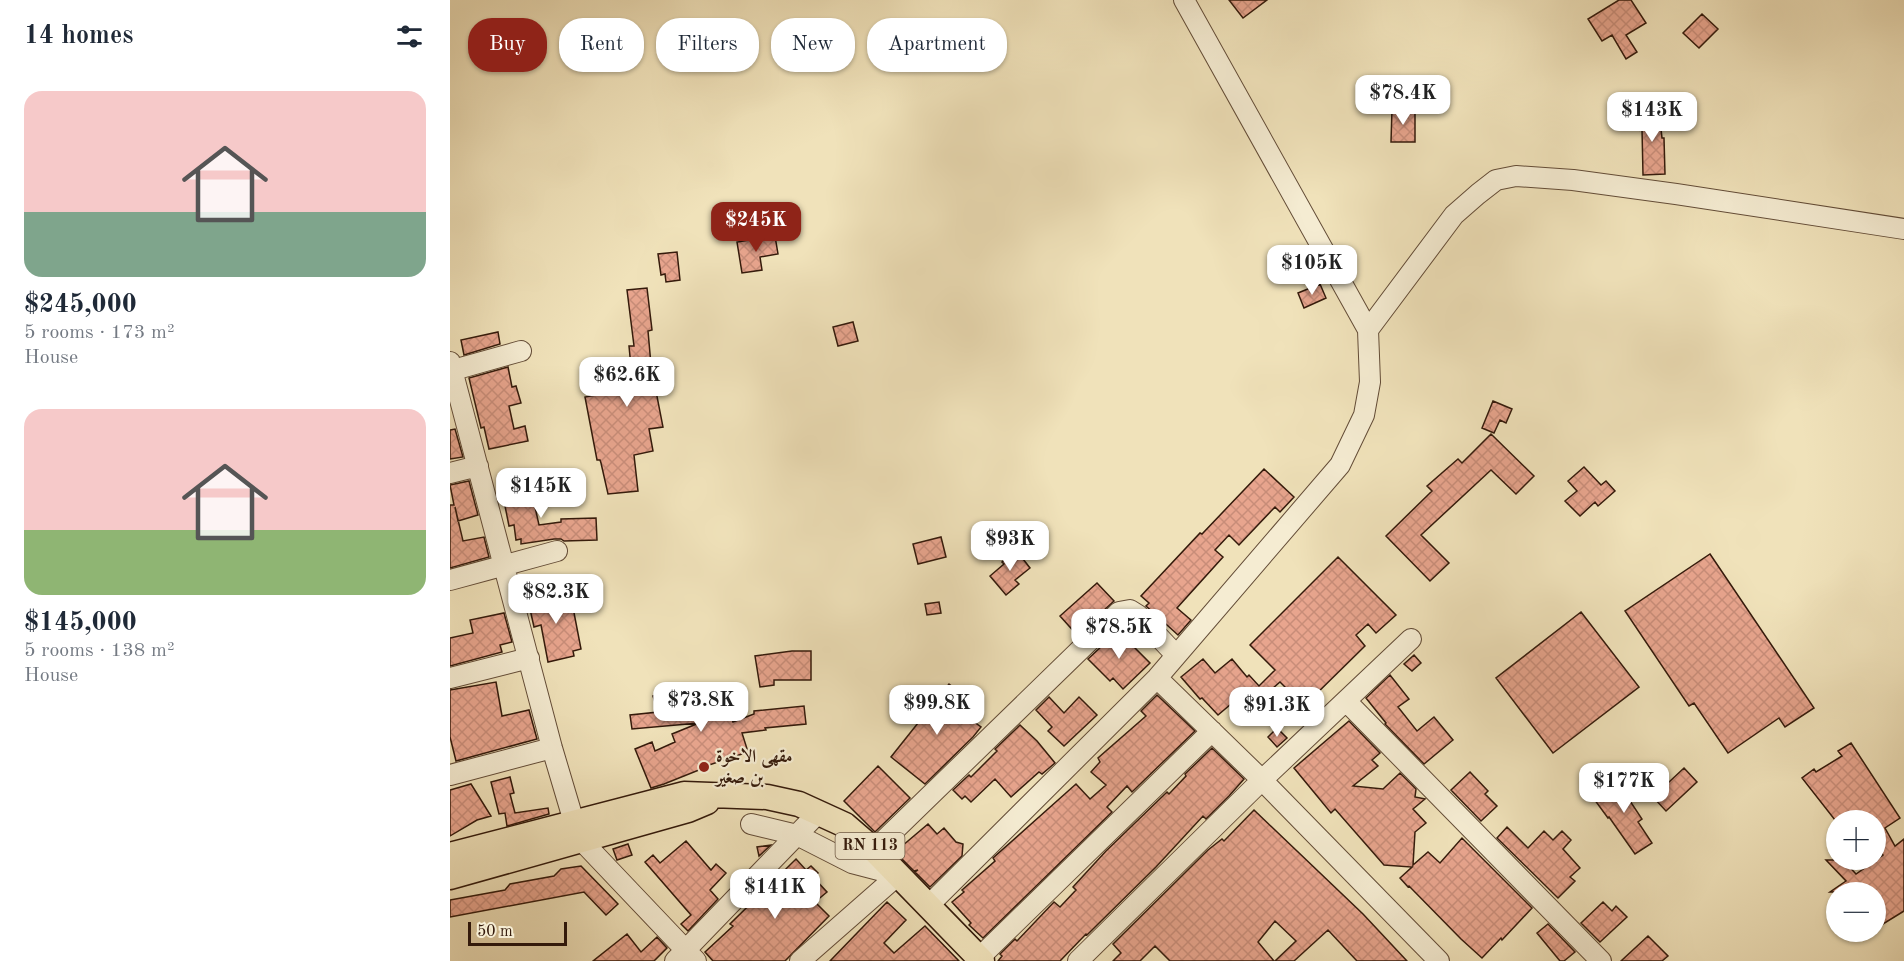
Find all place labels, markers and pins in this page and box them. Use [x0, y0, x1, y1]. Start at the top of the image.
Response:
pin: $78.4K [1354, 75, 1452, 126]
pin: $143K [1610, 92, 1694, 143]
pin: $245K [714, 202, 798, 253]
pin: $105K [1270, 245, 1354, 296]
pin: $62.6K [578, 357, 676, 408]
pin: $145K [499, 468, 583, 519]
pin: $93K [974, 521, 1046, 572]
pin: $82.3K [507, 574, 605, 625]
pin: $78.5K [1070, 609, 1168, 660]
pin: $73.8K [652, 682, 750, 733]
pin: $99.8K [888, 685, 986, 736]
pin: $91.3K [1228, 687, 1326, 738]
place label: مقهی الاخوة بن صغير [714, 747, 793, 788]
marker: مقهی الاخوة بن صغير [697, 760, 711, 774]
pin: $177K [1582, 763, 1666, 814]
pin: $141K [733, 869, 817, 920]

